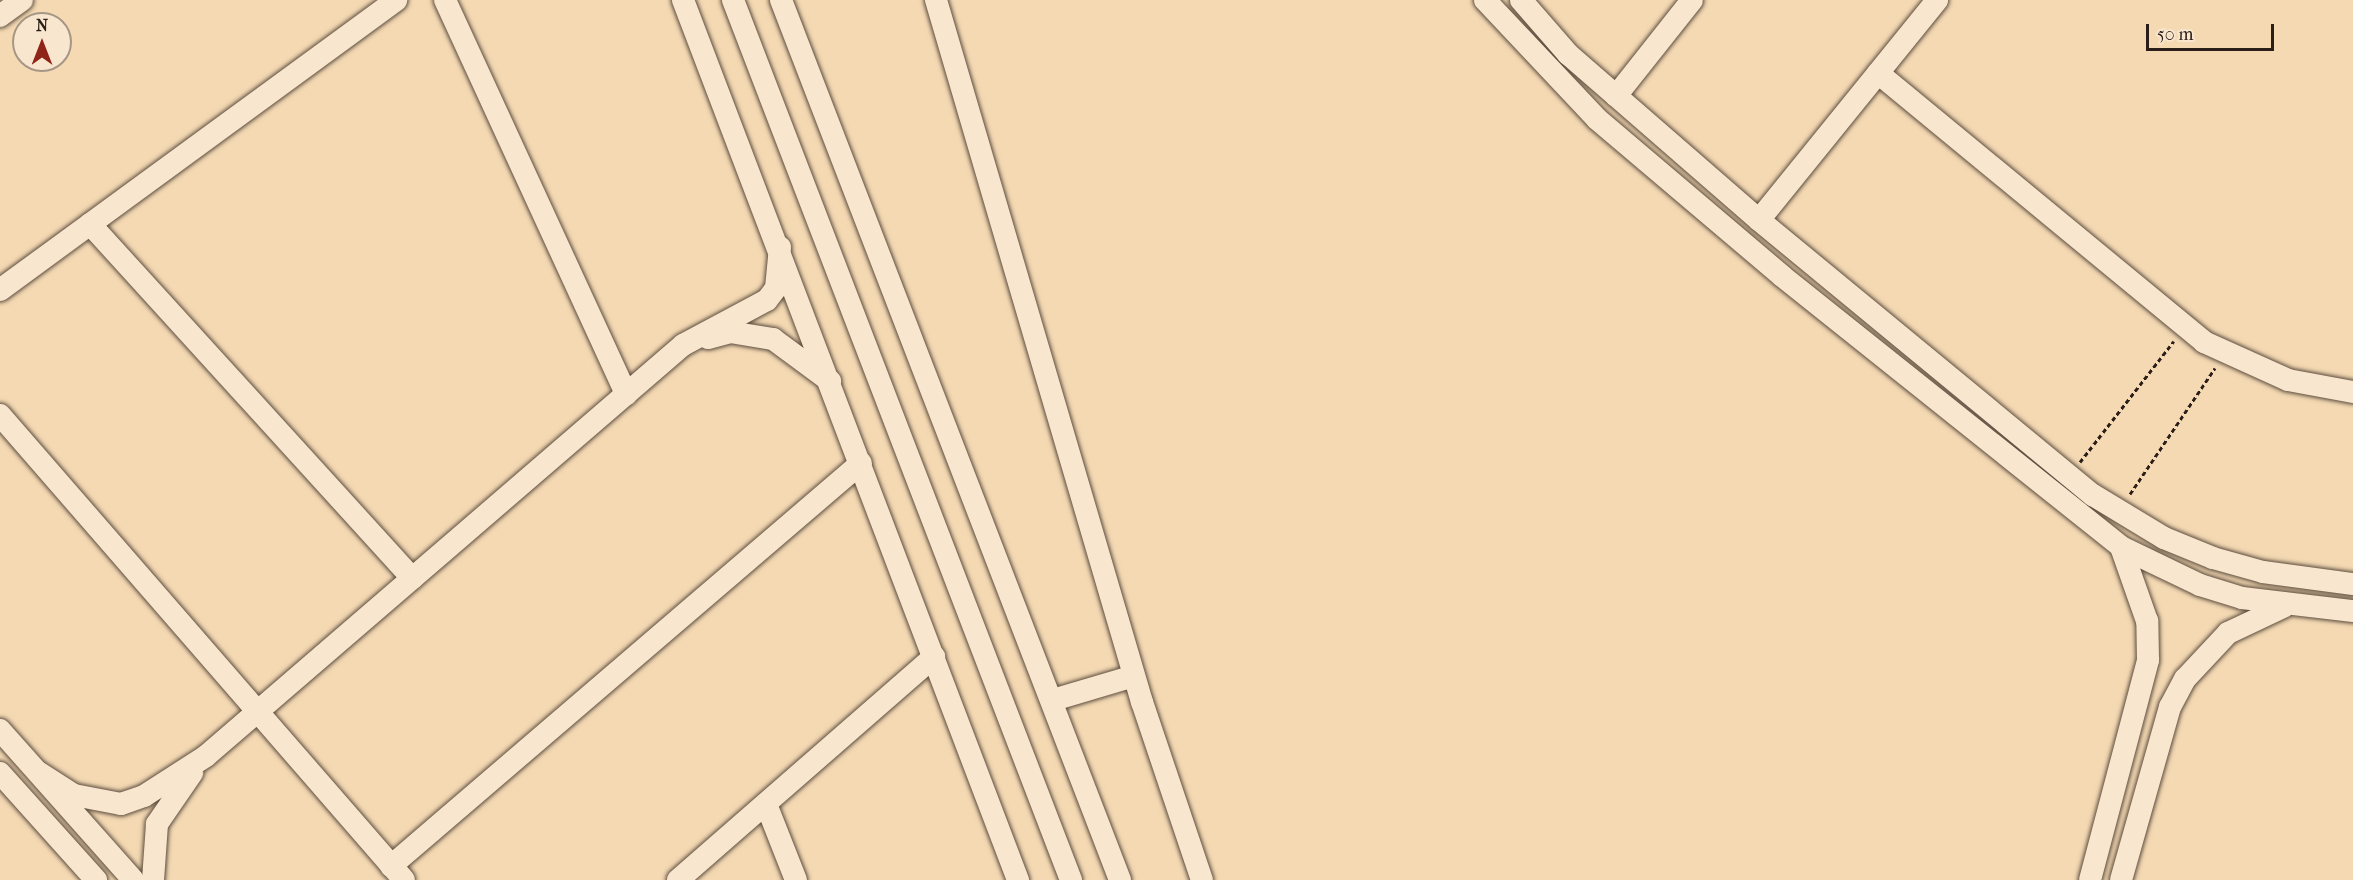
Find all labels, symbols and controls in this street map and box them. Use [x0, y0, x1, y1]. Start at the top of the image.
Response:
north arrow [12, 12, 72, 72]
scale bar [2149, 12, 2276, 50]
text: N [36, 16, 48, 35]
text: 50 m [2157, 24, 2193, 45]

